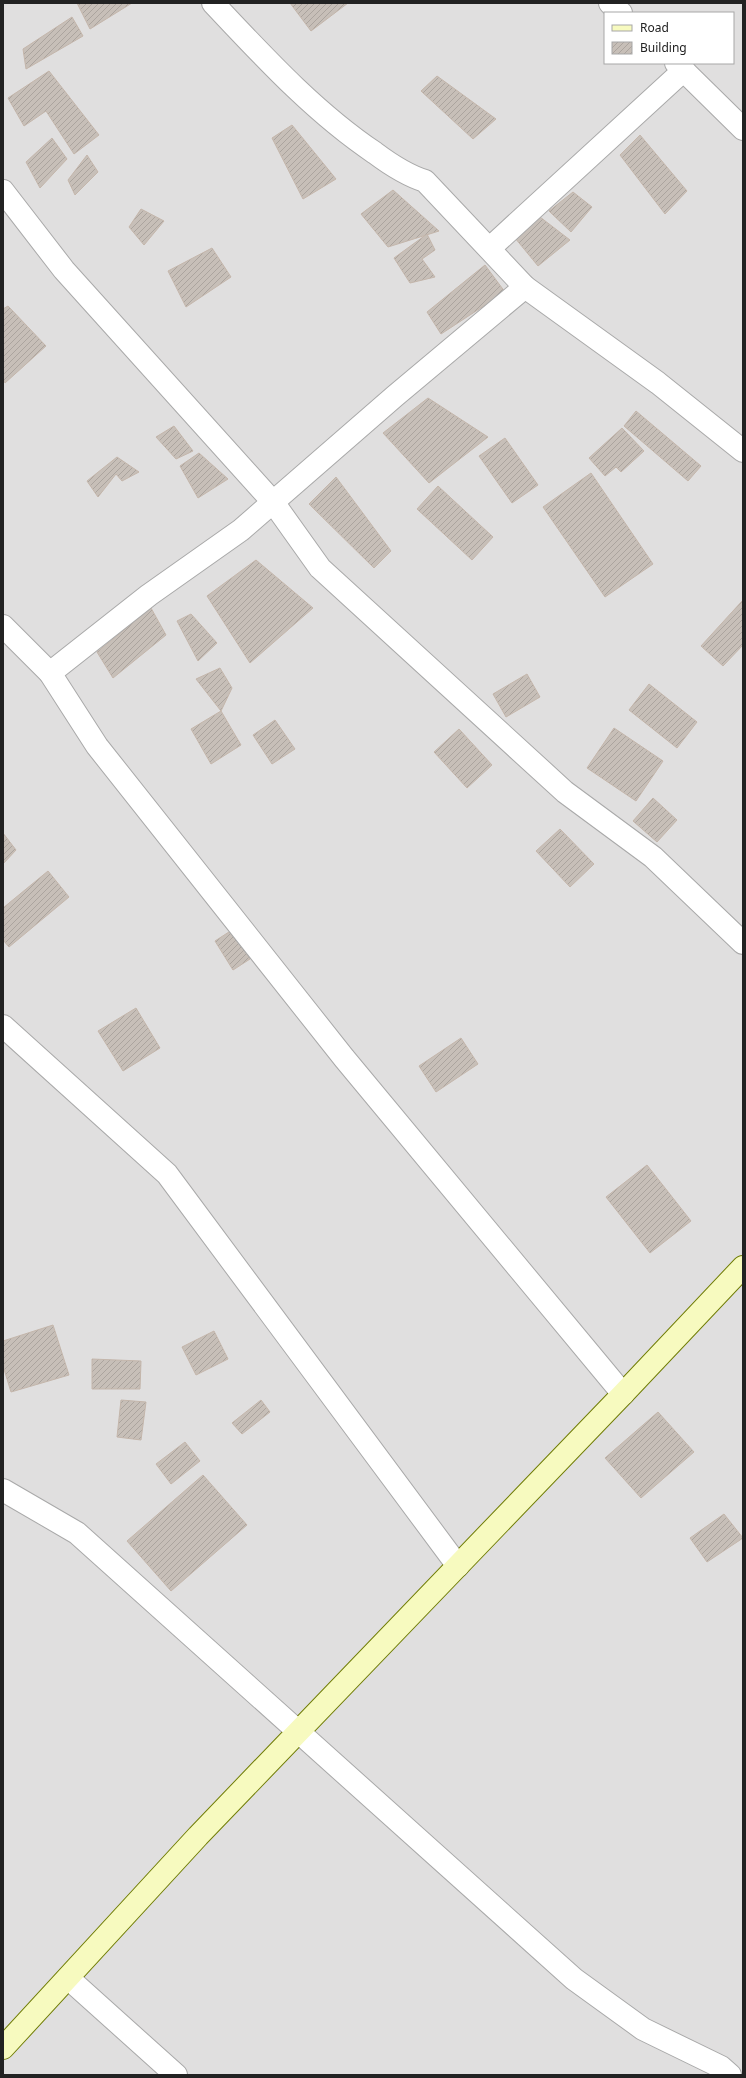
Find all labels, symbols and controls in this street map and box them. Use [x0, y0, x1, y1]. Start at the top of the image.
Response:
legend [604, 12, 734, 64]
text: Road [640, 19, 669, 36]
text: Building [640, 39, 687, 56]

